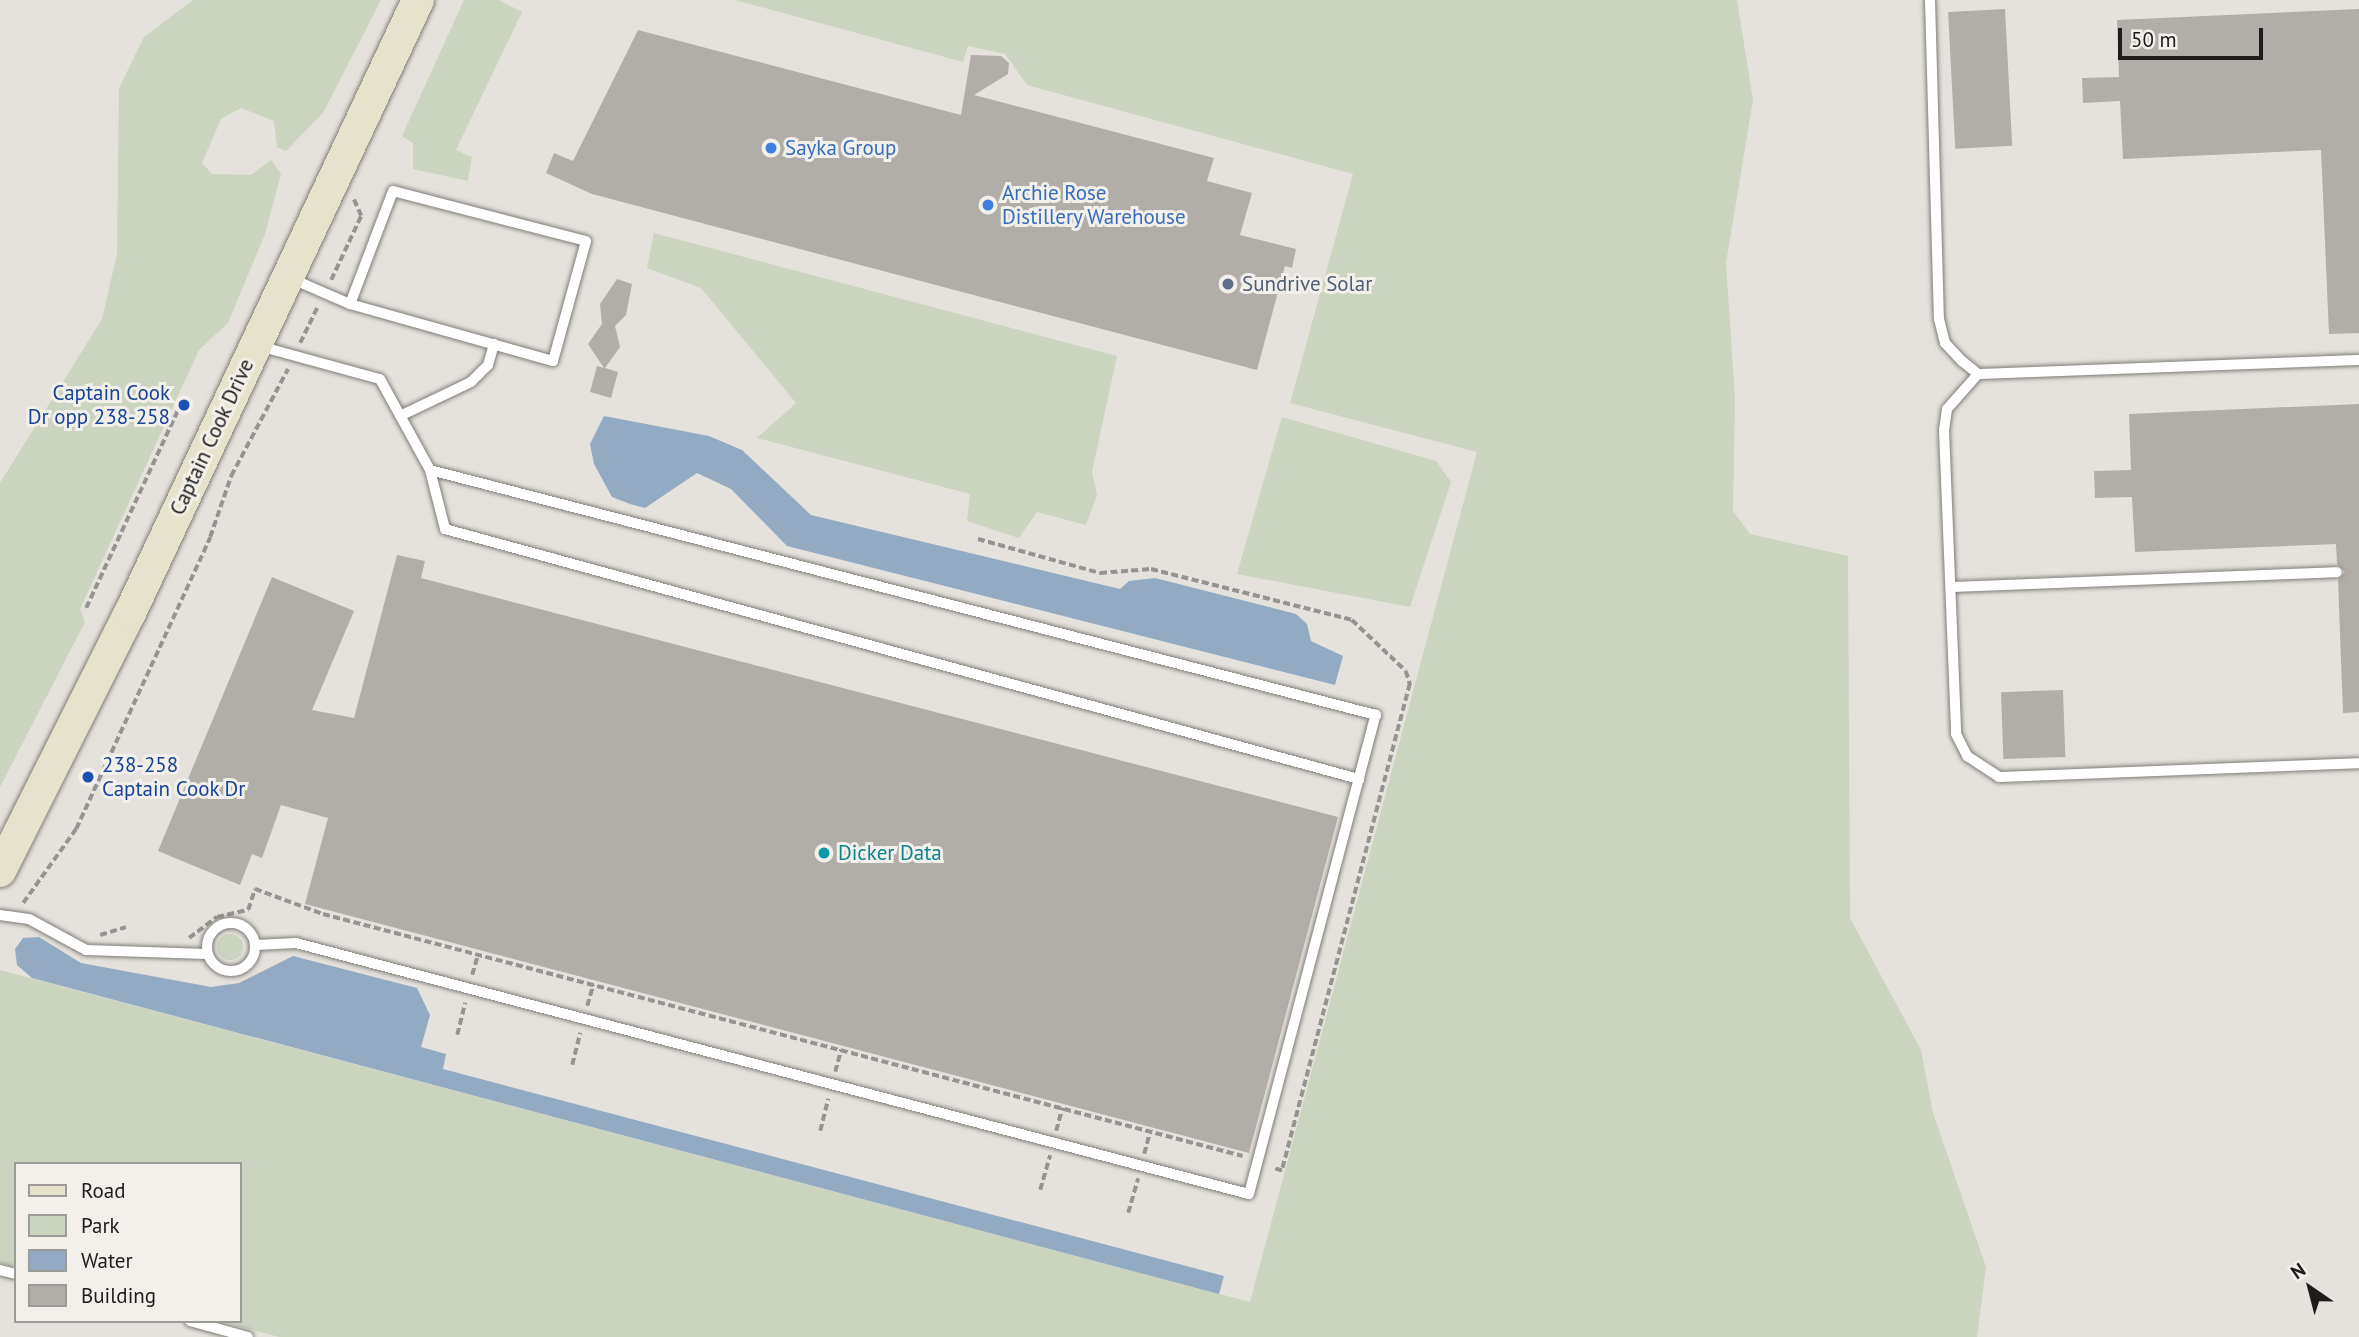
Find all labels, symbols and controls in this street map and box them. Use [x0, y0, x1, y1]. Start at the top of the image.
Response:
scale bar [2121, 14, 2266, 58]
text: 50 m [2131, 26, 2177, 53]
place label: Sayka Group [785, 135, 896, 161]
marker: Sayka Group [763, 140, 779, 156]
place label: Archie Rose Distillery Warehouse [1002, 180, 1187, 230]
marker: Archie Rose Distillery Warehouse [980, 197, 996, 213]
place label: Sundrive Solar [1242, 271, 1372, 297]
marker: Sundrive Solar [1220, 276, 1236, 292]
street label: Captain Cook Drive [165, 355, 259, 519]
place label: Captain Cook Dr opp 238-258 [28, 380, 170, 430]
marker: Captain Cook Dr opp 238-258 [176, 397, 192, 413]
place label: 238-258 Captain Cook Dr [102, 752, 246, 802]
marker: 238-258 Captain Cook Dr [80, 769, 96, 785]
place label: Dicker Data [838, 840, 942, 866]
marker: Dicker Data [816, 845, 832, 861]
legend [14, 1162, 242, 1323]
text: Road [81, 1177, 125, 1204]
text: Park [81, 1212, 120, 1239]
text: Water [81, 1247, 133, 1274]
north arrow [2275, 1253, 2345, 1323]
text: N [2286, 1257, 2310, 1284]
text: Building [81, 1282, 156, 1309]

